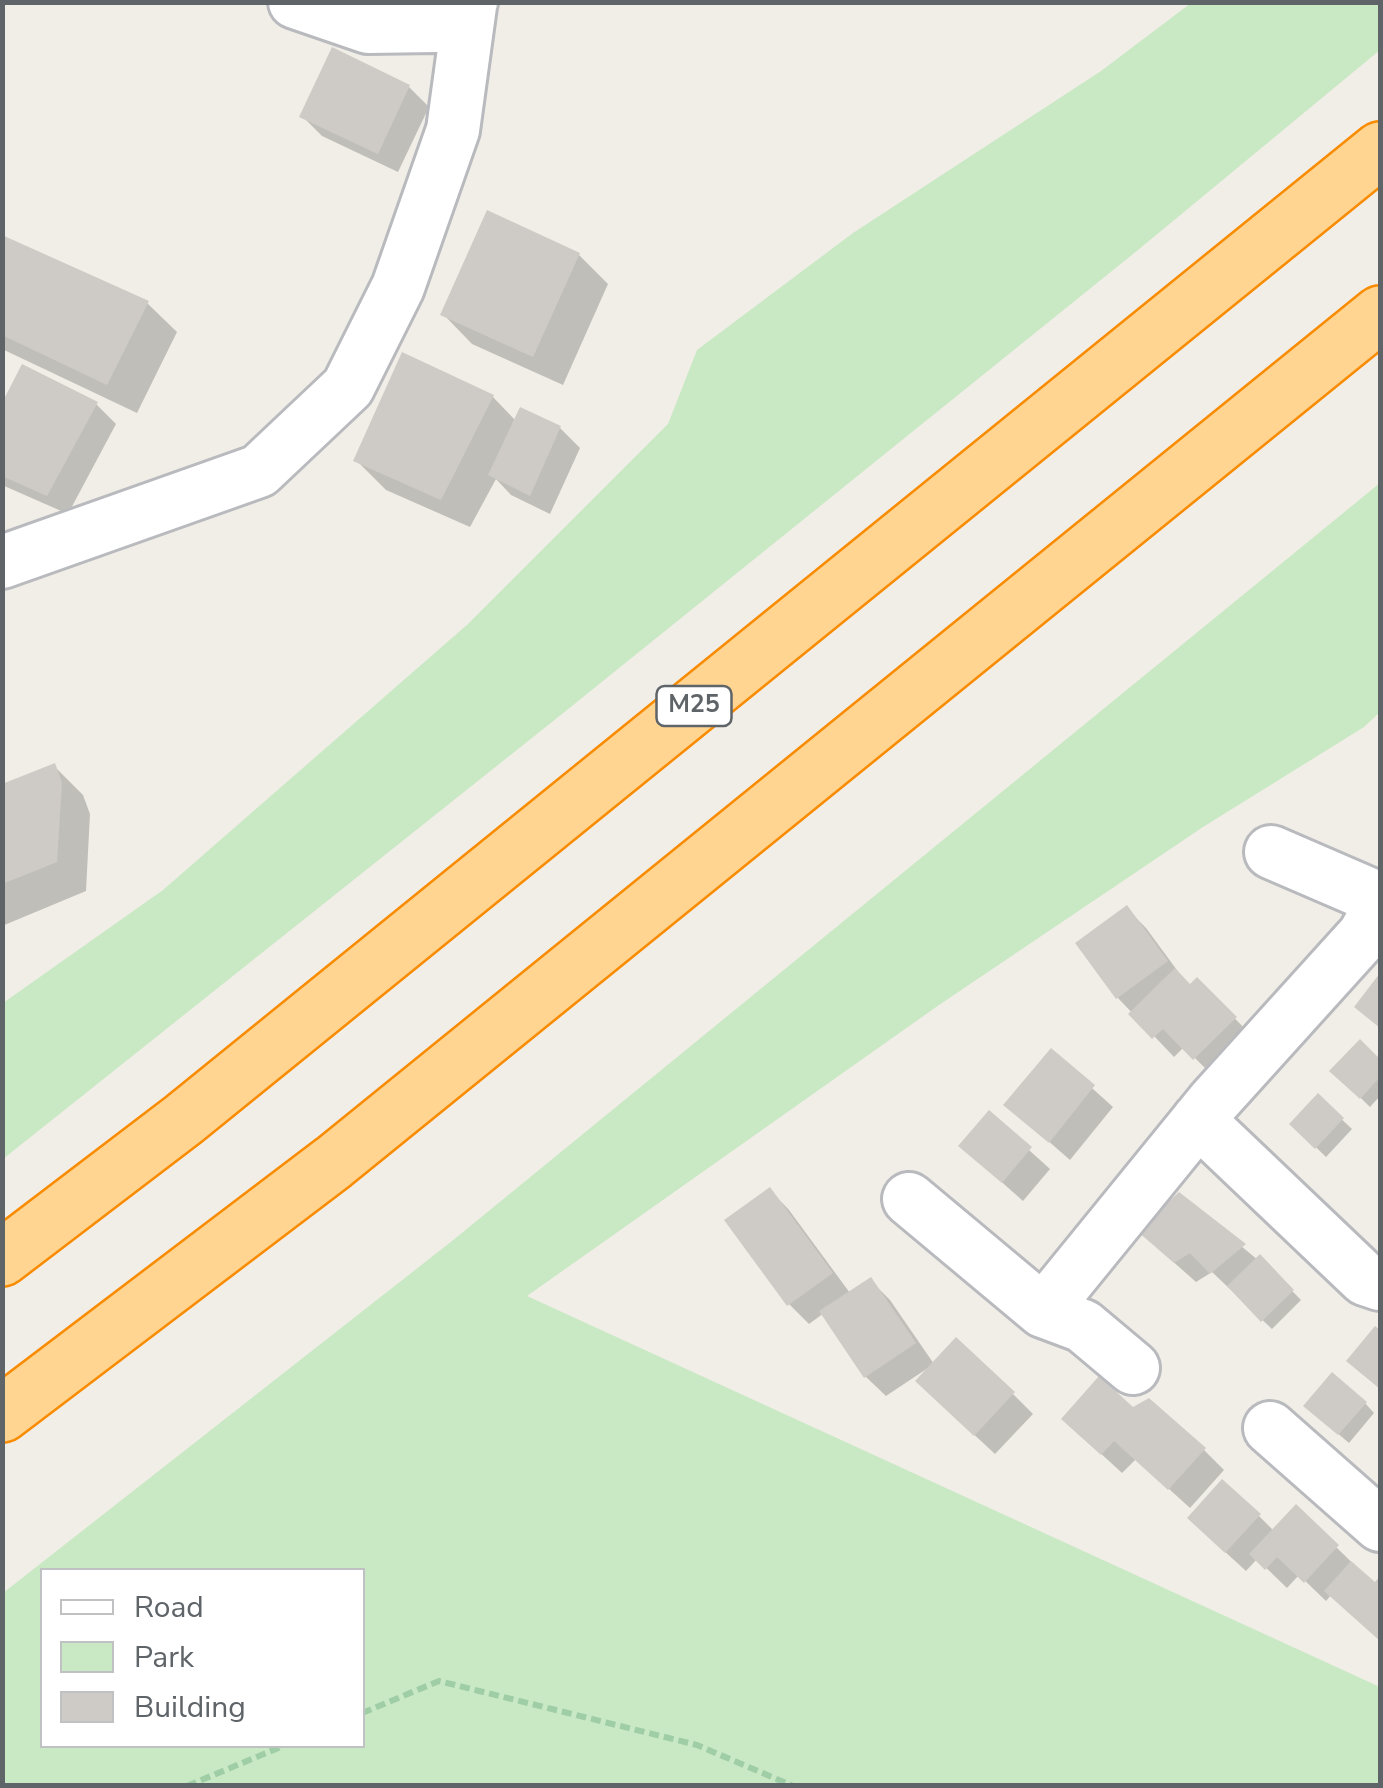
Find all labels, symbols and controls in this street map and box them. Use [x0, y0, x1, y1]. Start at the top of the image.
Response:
road number: M25 [656, 686, 732, 726]
legend [40, 1568, 365, 1748]
text: Road [134, 1587, 204, 1628]
text: Park [134, 1637, 194, 1678]
text: Building [134, 1687, 246, 1728]

